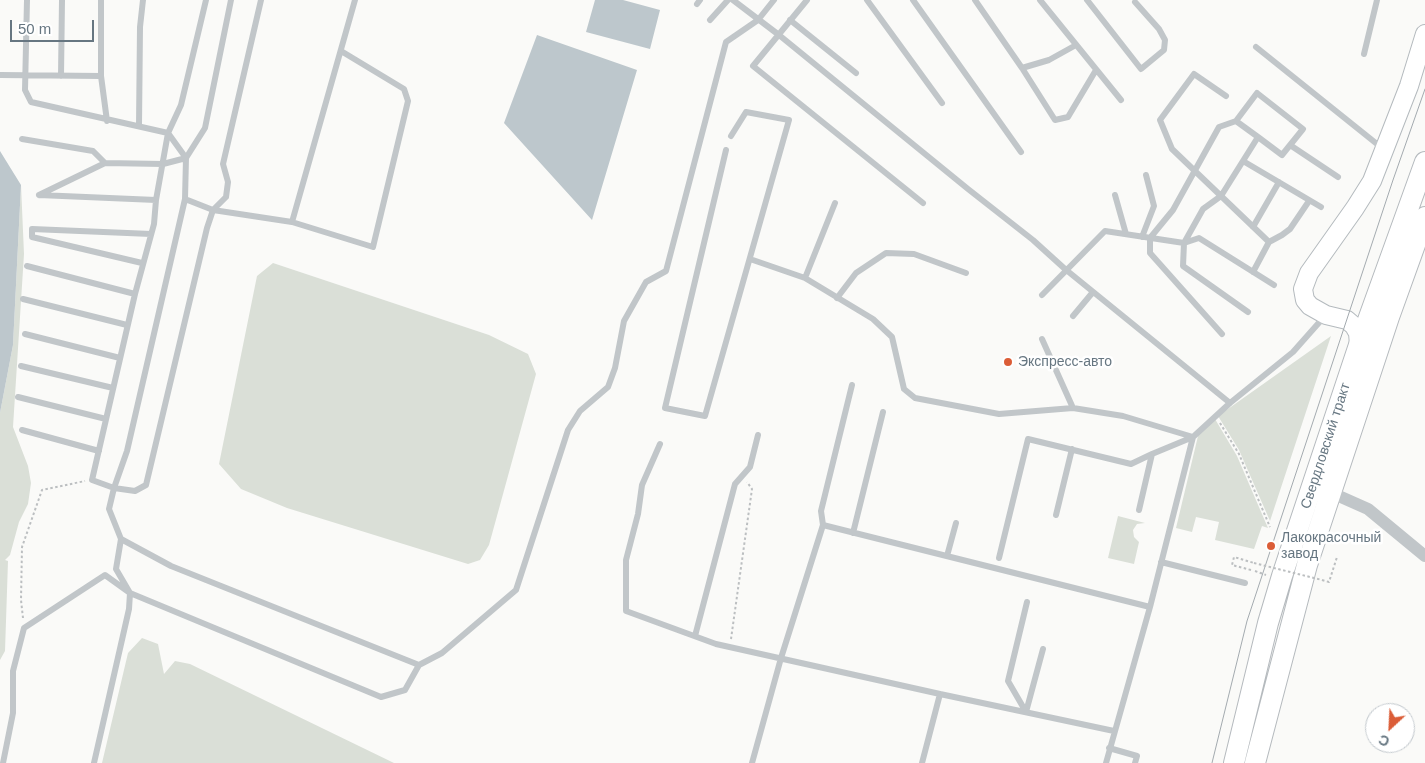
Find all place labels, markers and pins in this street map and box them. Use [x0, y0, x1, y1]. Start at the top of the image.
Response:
place label: Экспресс-авто [1018, 354, 1112, 370]
marker: Экспресс-авто [1002, 356, 1014, 368]
place label: Лакокрасочный завод [1281, 530, 1381, 562]
marker: Лакокрасочный завод [1265, 540, 1277, 552]

